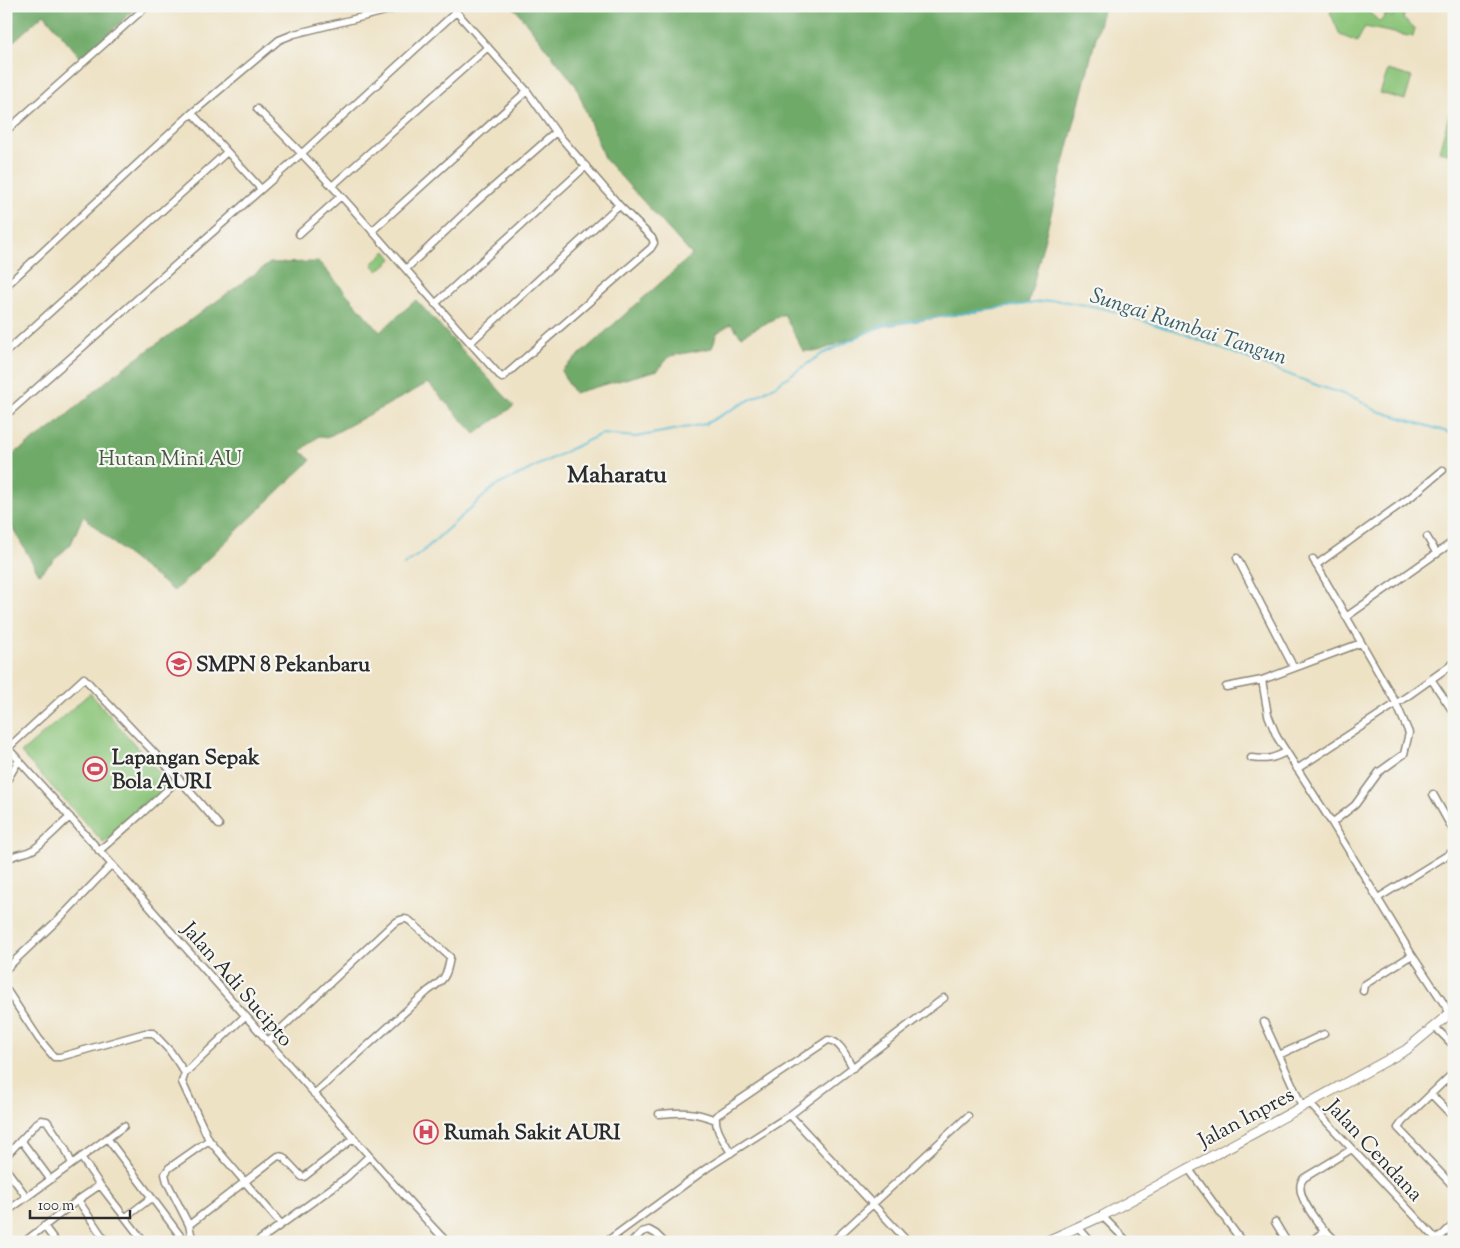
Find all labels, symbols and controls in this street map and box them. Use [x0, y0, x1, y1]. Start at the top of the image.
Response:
water label: Sungai Rumbai Tangun [1086, 281, 1291, 375]
park label: Hutan Mini AU [98, 445, 242, 475]
district label: Maharatu [567, 459, 667, 493]
school or university icon: SMPN 8 Pekanbaru [166, 651, 192, 677]
place label: SMPN 8 Pekanbaru [196, 651, 371, 681]
place label: Lapangan Sepak Bola AURI [112, 744, 260, 798]
sports icon: Lapangan Sepak Bola AURI [82, 756, 108, 782]
street label: Jalan Adi Sucipto [173, 916, 299, 1054]
street label: Jalan Inpres [1193, 1081, 1300, 1157]
street label: Jalan Cendana [1317, 1093, 1429, 1209]
hospital icon: Rumah Sakit AURI [413, 1119, 439, 1145]
place label: Rumah Sakit AURI [444, 1119, 621, 1149]
scale bar [30, 1188, 130, 1220]
text: 100 m [38, 1196, 75, 1217]

